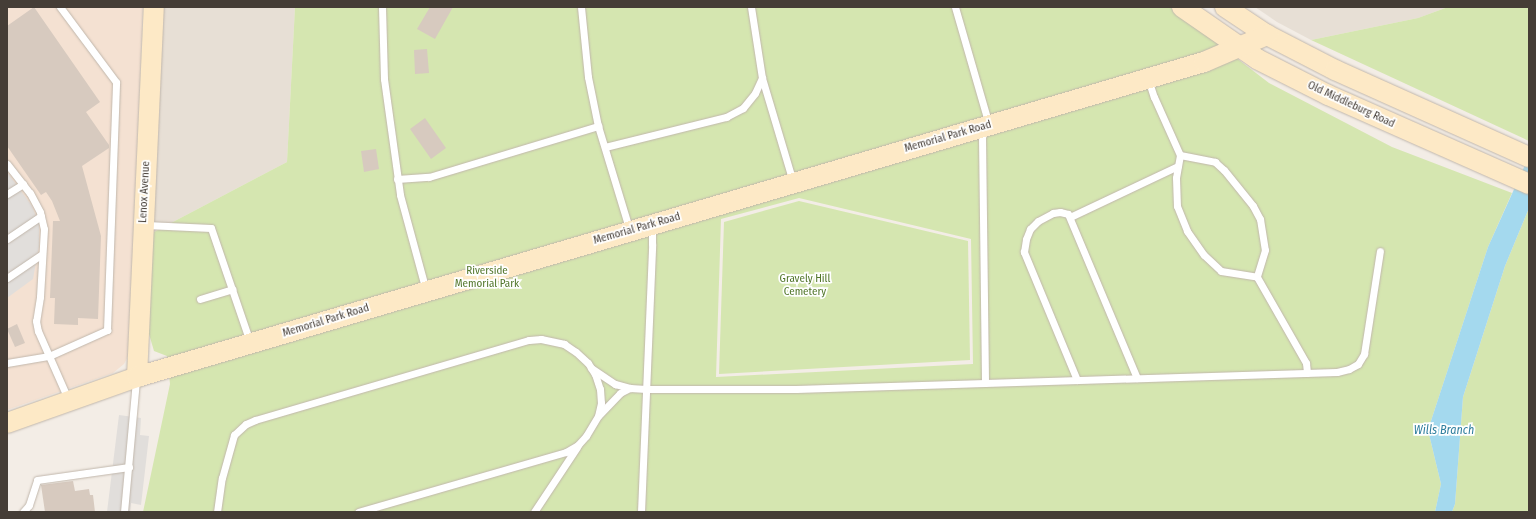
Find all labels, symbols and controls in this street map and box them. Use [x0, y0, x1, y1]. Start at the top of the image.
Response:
street label: Old Middleburg Road [1305, 79, 1397, 131]
street label: Memorial Park Road [903, 118, 993, 156]
street label: Lenox Avenue [137, 161, 153, 223]
street label: Memorial Park Road [592, 210, 682, 248]
park label: Riverside Memorial Park [455, 265, 519, 291]
park label: Gravely Hill Cemetery [780, 273, 830, 299]
street label: Memorial Park Road [281, 302, 371, 340]
water label: Wills Branch [1414, 424, 1474, 438]

